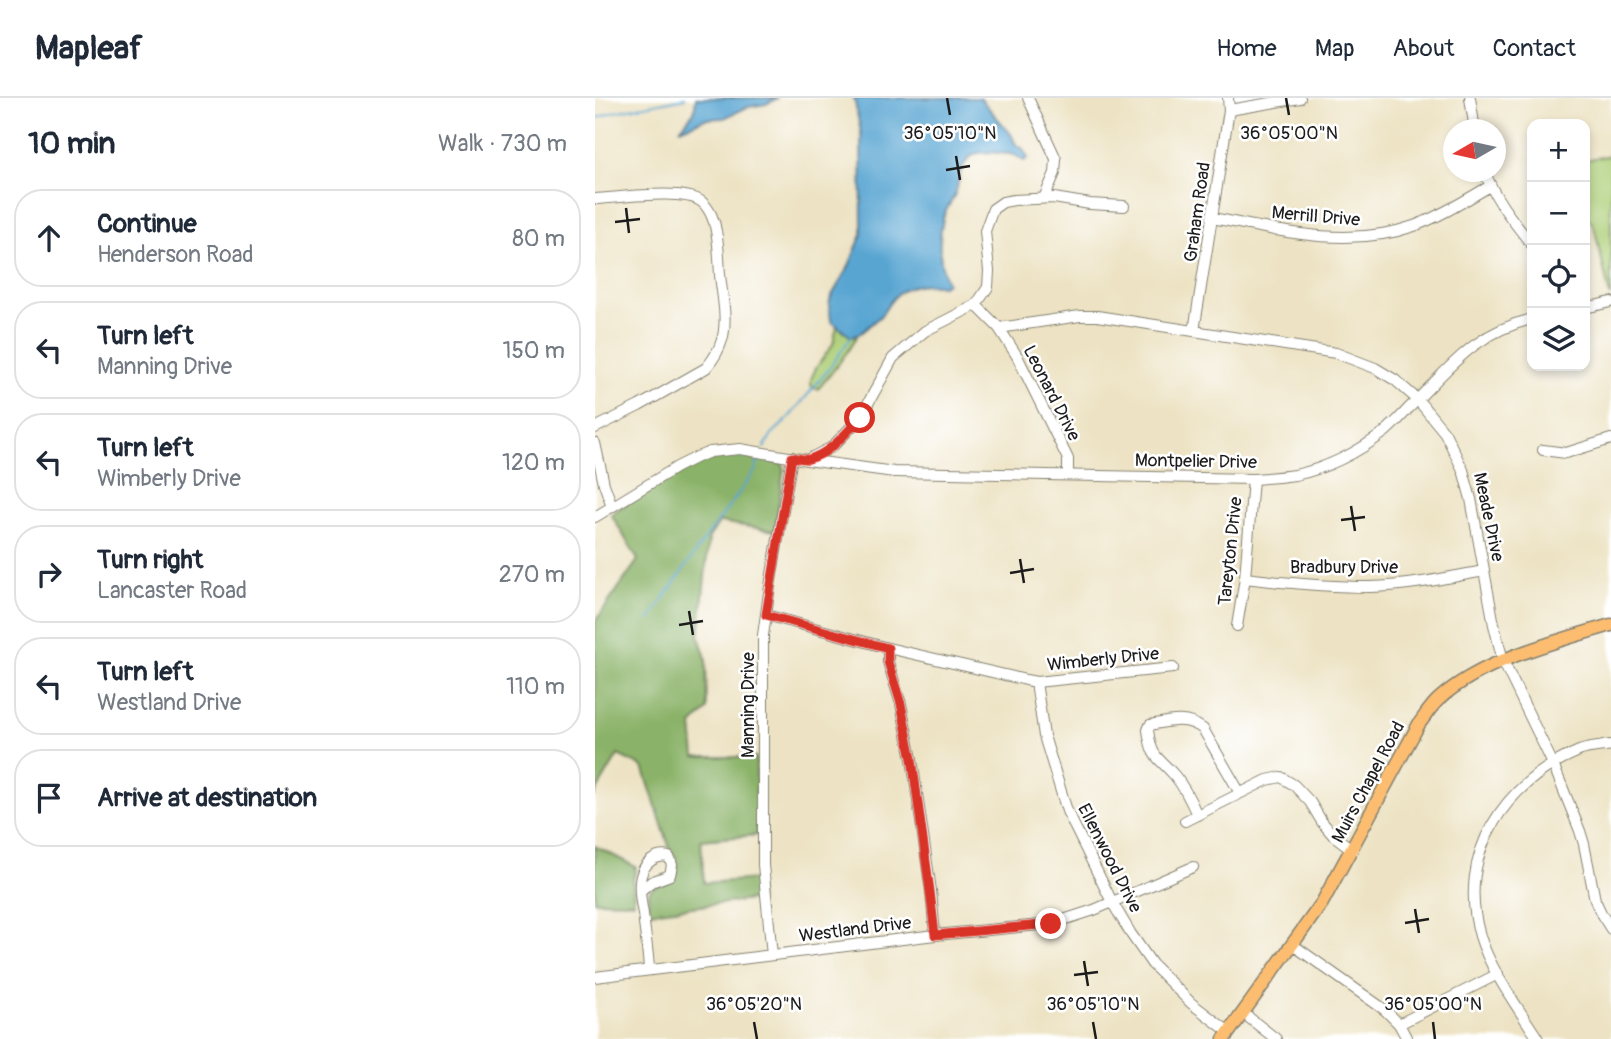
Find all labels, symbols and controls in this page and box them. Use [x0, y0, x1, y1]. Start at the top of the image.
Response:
text: Mapleaf [35, 28, 143, 69]
text: Home [1216, 34, 1277, 63]
text: Map [1315, 34, 1355, 63]
text: About [1393, 34, 1455, 63]
text: Contact [1493, 34, 1576, 63]
north arrow [1443, 119, 1506, 182]
map controls [1527, 119, 1590, 371]
button: + [1527, 119, 1590, 182]
text: 36°05'10"N [904, 122, 996, 145]
text: 36°05'00"N [1240, 122, 1338, 145]
text: 10 min [28, 125, 115, 162]
text: Walk · 730 m [438, 129, 567, 158]
street label: Graham Road [1179, 161, 1216, 264]
button: − [1527, 182, 1590, 245]
street label: Merrill Drive [1271, 201, 1361, 232]
text: Continue [97, 208, 197, 240]
icon: ahead [30, 219, 68, 257]
text: 80 m [512, 224, 565, 253]
text: Henderson Road [97, 240, 254, 269]
button: locate [1527, 245, 1590, 308]
button: layers [1527, 308, 1590, 371]
text: Turn left [97, 320, 193, 352]
icon: left [30, 331, 68, 369]
text: 150 m [502, 336, 565, 365]
street label: Leonard Drive [1018, 342, 1086, 445]
text: Manning Drive [97, 352, 232, 381]
route start [844, 402, 875, 433]
text: Turn left [97, 432, 193, 464]
icon: left [30, 443, 68, 481]
text: 120 m [502, 448, 565, 477]
street label: Montpelier Drive [1135, 449, 1257, 474]
text: Wimberly Drive [97, 464, 241, 493]
street label: Meade Drive [1468, 470, 1509, 564]
street label: Tareyton Drive [1213, 495, 1248, 607]
text: Turn right [97, 544, 203, 576]
icon: right [30, 555, 68, 593]
street label: Bradbury Drive [1290, 556, 1398, 579]
text: 270 m [499, 560, 565, 589]
text: Lancaster Road [97, 576, 247, 605]
street label: Wimberly Drive [1046, 642, 1160, 677]
street label: Manning Drive [737, 652, 760, 758]
text: Turn left [97, 656, 193, 688]
icon: left [30, 667, 68, 705]
text: 110 m [506, 672, 565, 701]
text: Westland Drive [97, 688, 241, 717]
street label: Muirs Chapel Road [1327, 718, 1410, 847]
icon: arrive [30, 779, 68, 817]
text: Arrive at destination [97, 782, 317, 814]
street label: Ellenwood Drive [1072, 800, 1147, 917]
route end [1035, 908, 1066, 939]
street label: Westland Drive [798, 911, 913, 948]
text: 36°05'20"N [706, 993, 802, 1016]
text: 36°05'10"N [1047, 993, 1139, 1016]
text: 36°05'00"N [1384, 993, 1482, 1016]

